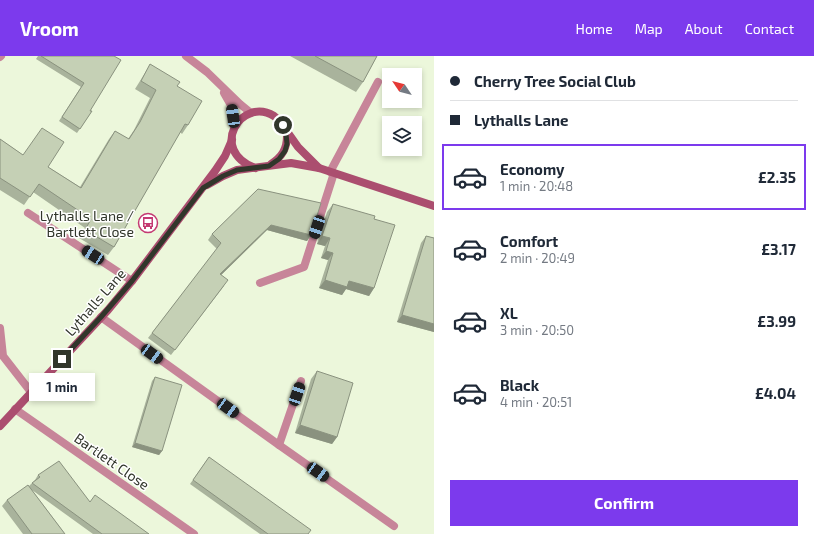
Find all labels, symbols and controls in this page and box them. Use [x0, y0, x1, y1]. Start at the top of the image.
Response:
text: Vroom [20, 17, 79, 40]
text: Home [576, 20, 613, 37]
text: Map [635, 20, 663, 37]
text: About [685, 20, 723, 37]
text: Contact [745, 20, 794, 37]
north arrow [382, 68, 422, 108]
map controls [382, 68, 422, 156]
text: Cherry Tree Social Club [474, 72, 636, 90]
car [225, 103, 241, 129]
text: Lythalls Lane [474, 111, 569, 129]
route start [274, 116, 292, 134]
button: layers [382, 116, 422, 156]
icon: car [452, 159, 488, 195]
text: Economy [500, 160, 565, 178]
text: £2.35 [758, 168, 796, 186]
text: 1 min · 20:48 [500, 178, 573, 194]
place label: Lythalls Lane / Bartlett Close [40, 207, 134, 240]
bus stop icon: Lythalls Lane / Bartlett Close [137, 212, 159, 234]
car [308, 214, 326, 240]
icon: car [452, 231, 488, 267]
text: Comfort [500, 232, 558, 250]
text: £3.17 [761, 240, 796, 258]
car [80, 243, 106, 267]
text: 2 min · 20:49 [500, 250, 575, 266]
street label: Lythalls Lane [61, 265, 129, 339]
icon: car [452, 303, 488, 339]
text: XL [500, 304, 518, 322]
text: £3.99 [757, 312, 796, 330]
text: 3 min · 20:50 [500, 322, 574, 338]
car [139, 342, 165, 366]
route end [53, 350, 71, 368]
callout: 1 min [29, 373, 95, 401]
icon: car [452, 375, 488, 411]
text: Black [500, 376, 539, 394]
text: 1 min [46, 379, 78, 395]
car [287, 381, 307, 407]
text: £4.04 [755, 384, 796, 402]
text: 4 min · 20:51 [500, 394, 572, 410]
car [215, 396, 241, 420]
street label: Bartlett Close [71, 429, 153, 493]
car [305, 460, 331, 484]
button: Confirm [450, 480, 798, 526]

